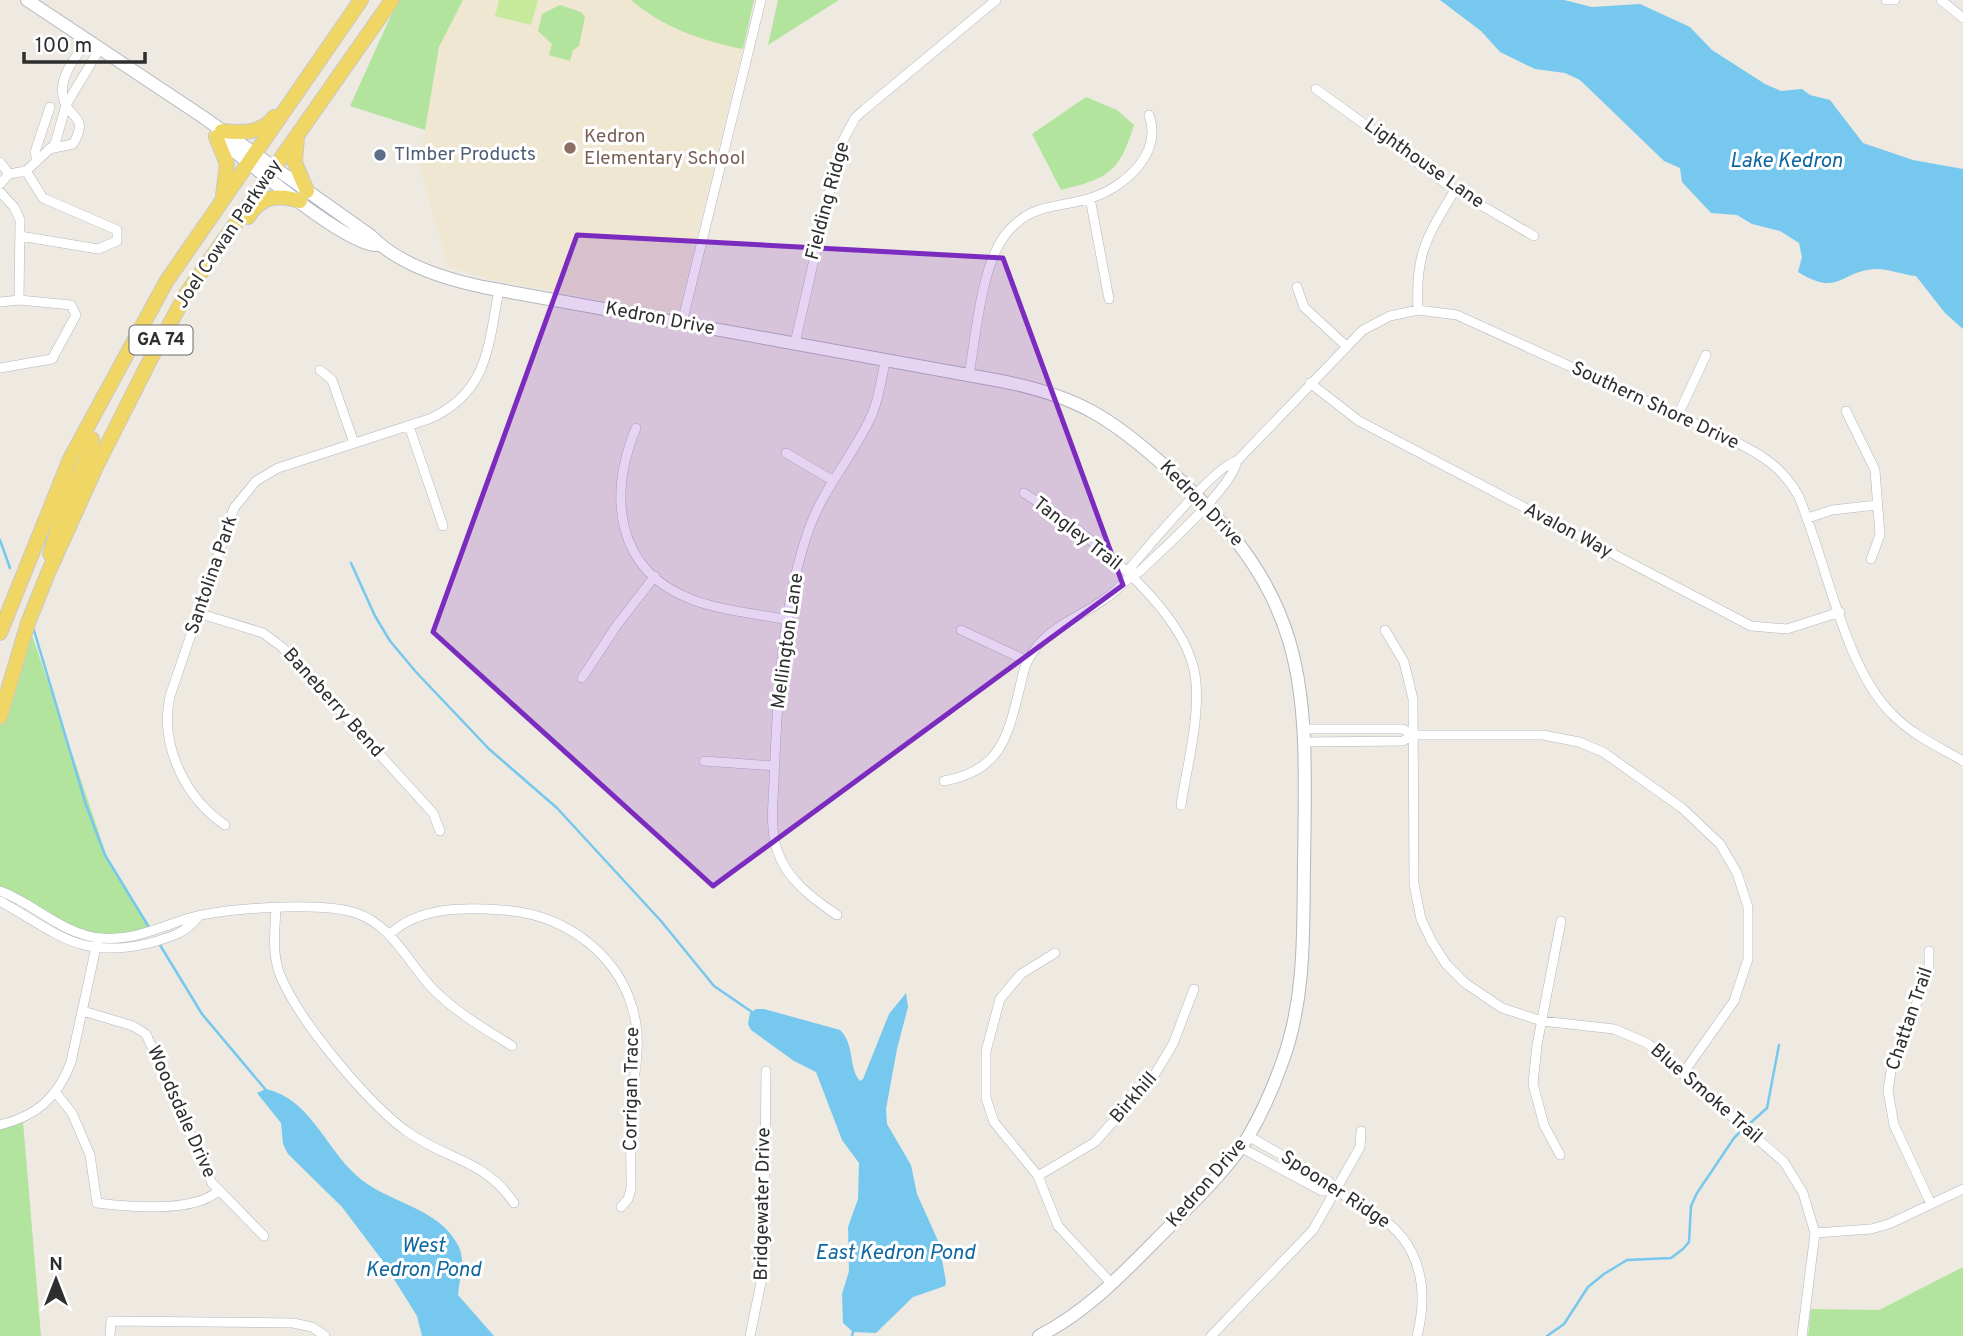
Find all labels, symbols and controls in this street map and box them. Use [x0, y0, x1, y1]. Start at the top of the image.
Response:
scale bar [24, 21, 145, 65]
text: 100 m [35, 33, 92, 60]
street label: Lighthouse Lane [1359, 114, 1489, 214]
place label: Kedron Elementary School [584, 125, 745, 171]
street label: Fielding Ridge [801, 139, 855, 263]
marker: Kedron Elementary School [562, 140, 578, 156]
place label: TImber Products [394, 143, 536, 167]
marker: TImber Products [372, 147, 388, 163]
water label: Lake Kedron [1730, 148, 1843, 175]
street label: Joel Cowan Parkway [170, 155, 288, 313]
street label: Kedron Drive [603, 297, 717, 341]
road number: GA 74 [130, 326, 192, 354]
street label: Southern Shore Drive [1567, 357, 1743, 455]
street label: Kedron Drive [1154, 456, 1248, 552]
street label: Tangley Trail [1028, 492, 1126, 576]
street label: Avalon Way [1520, 498, 1616, 564]
street label: Santolina Park [180, 513, 244, 637]
street label: Mellington Lane [767, 572, 809, 710]
street label: Baneberry Bend [277, 643, 389, 763]
street label: Chattan Trail [1881, 964, 1939, 1074]
street label: Corrigan Trace [619, 1027, 645, 1151]
street label: Blue Smoke Trail [1645, 1039, 1767, 1149]
street label: Woodsdale Drive [141, 1042, 221, 1182]
street label: Birkhill [1105, 1067, 1163, 1129]
street label: Bridgewater Drive [750, 1127, 776, 1281]
street label: Kedron Drive [1162, 1133, 1252, 1233]
street label: Spooner Ridge [1276, 1146, 1394, 1234]
water label: West Kedron Pond [365, 1233, 482, 1284]
water label: East Kedron Pond [815, 1240, 977, 1267]
north arrow [21, 1245, 91, 1315]
text: N [49, 1253, 63, 1277]

